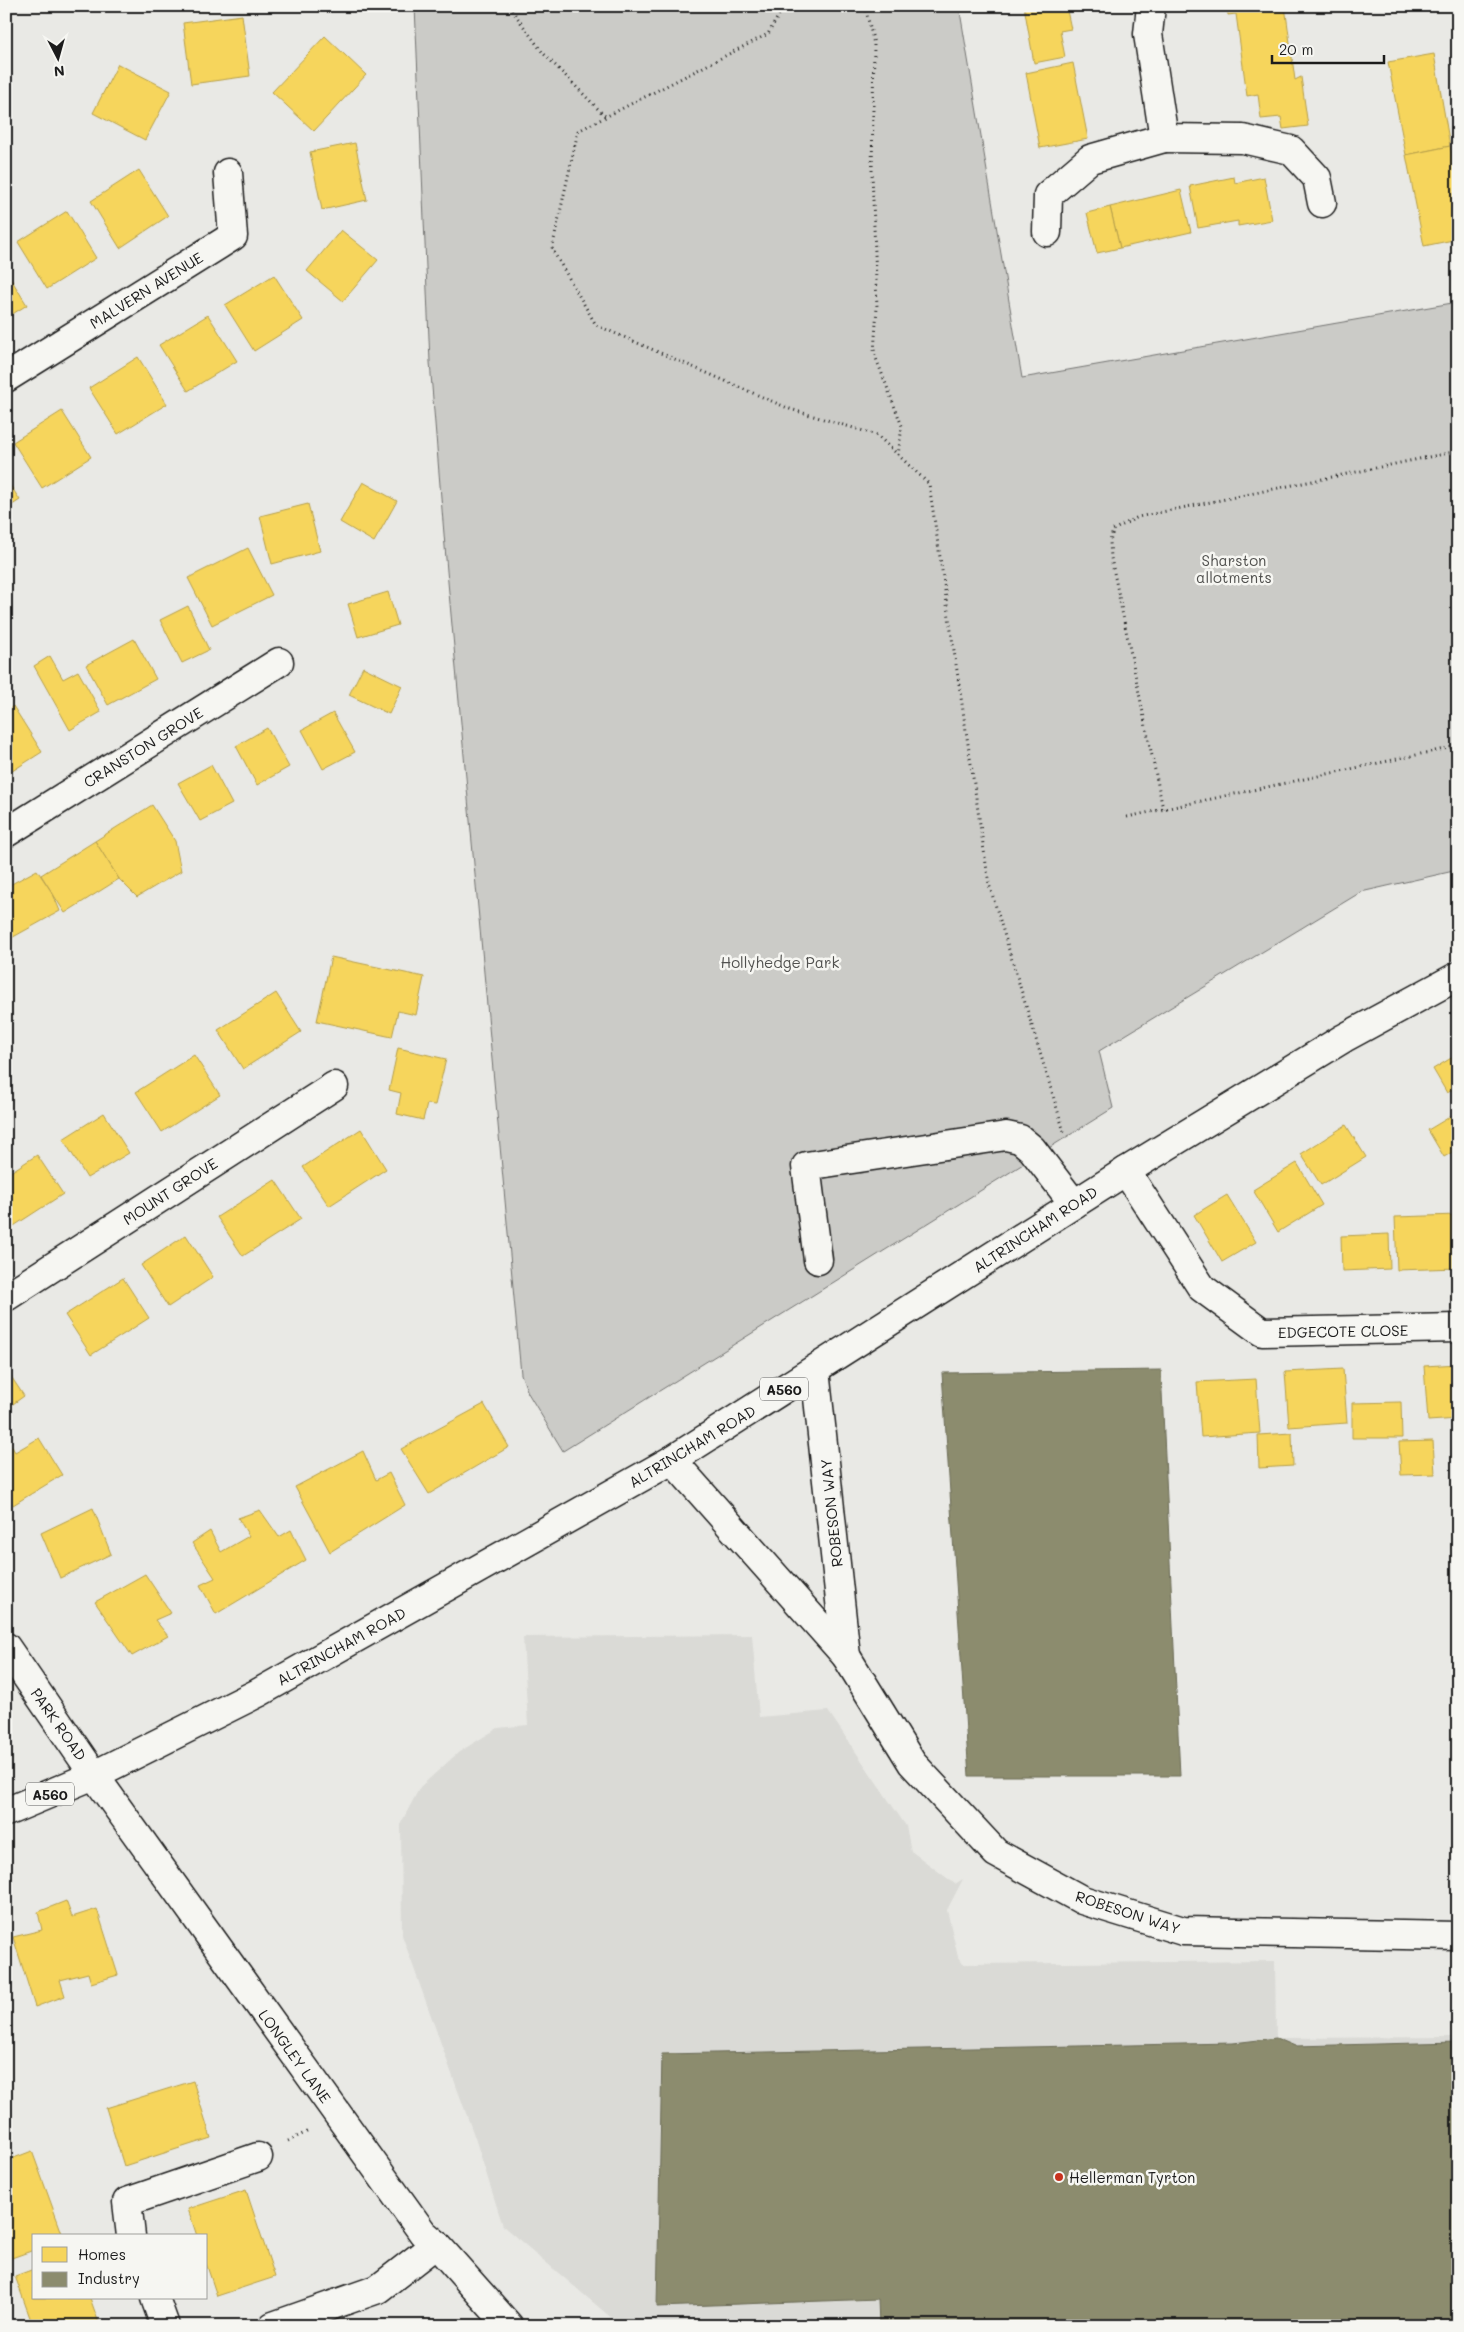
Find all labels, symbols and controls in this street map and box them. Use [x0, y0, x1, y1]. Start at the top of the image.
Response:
north arrow [32, 32, 82, 82]
scale bar [1272, 32, 1384, 64]
text: 20 m [1279, 39, 1313, 59]
text: N [53, 61, 66, 81]
street label: MALVERN AVENUE [86, 247, 207, 333]
park label: Sharston allotments [1196, 550, 1272, 587]
street label: CRANSTON GROVE [80, 702, 207, 792]
park label: Hollyhedge Park [721, 952, 840, 972]
street label: MOUNT GROVE [119, 1153, 221, 1229]
street label: ALTRINCHAM ROAD [969, 1181, 1101, 1277]
street label: EDGECOTE CLOSE [1278, 1320, 1409, 1342]
road number: A560 [760, 1378, 808, 1400]
street label: ALTRINCHAM ROAD [625, 1400, 759, 1492]
street label: ROBESON WAY [815, 1458, 847, 1568]
street label: ALTRINCHAM ROAD [273, 1602, 409, 1690]
street label: PARK ROAD [27, 1684, 91, 1764]
road number: A560 [26, 1782, 74, 1806]
street label: ROBESON WAY [1073, 1886, 1183, 1938]
street label: LONGLEY LANE [254, 2005, 336, 2107]
place label: Hellerman Tyrton [1069, 2167, 1195, 2187]
marker: Hellerman Tyrton [1053, 2171, 1065, 2183]
legend [32, 2234, 208, 2300]
text: Homes [78, 2244, 126, 2264]
text: Industry [78, 2268, 140, 2288]

